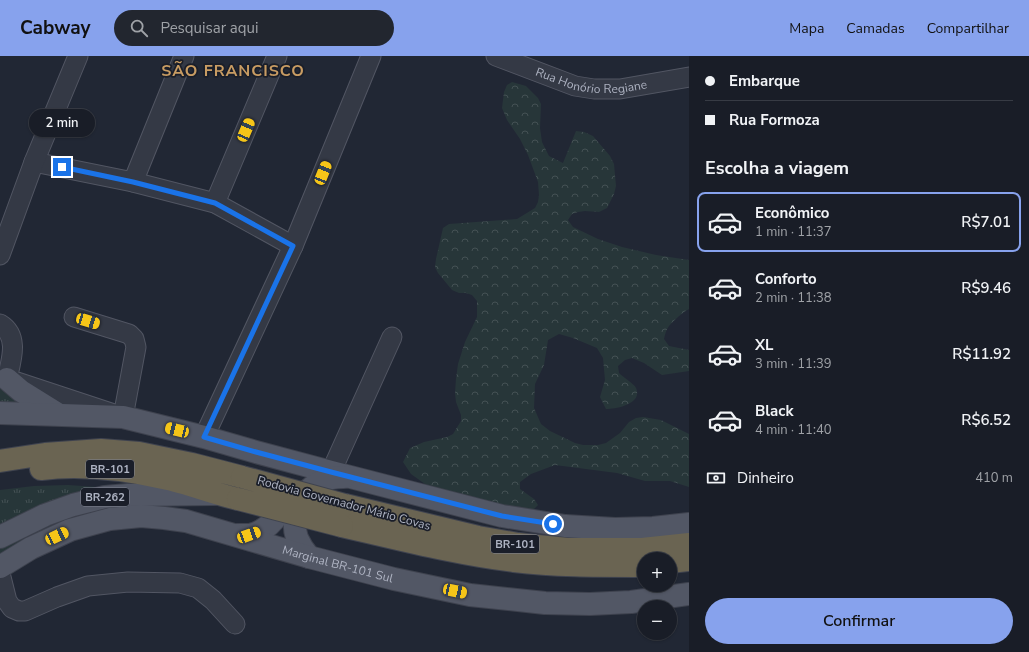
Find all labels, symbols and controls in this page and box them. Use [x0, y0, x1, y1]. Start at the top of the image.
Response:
search box [114, 10, 394, 46]
text: Cabway [20, 15, 90, 41]
icon: search [128, 17, 150, 39]
text: Pesquisar aqui [160, 18, 258, 38]
text: Mapa [789, 19, 824, 38]
text: Camadas [846, 19, 905, 38]
text: Compartilhar [927, 19, 1009, 38]
district label: SÃO FRANCISCO [161, 60, 305, 82]
street label: Rua Honório Regiane [533, 64, 648, 97]
text: Embarque [729, 71, 800, 91]
callout: 2 min [29, 109, 95, 137]
text: Rua Formoza [729, 110, 820, 130]
text: 2 min [45, 114, 79, 132]
car [236, 117, 256, 143]
text: Escolha a viagem [705, 156, 849, 180]
route end [53, 158, 71, 176]
car [313, 160, 333, 186]
text: Econômico [755, 203, 829, 223]
icon: car [707, 204, 743, 240]
text: R$7.01 [961, 212, 1011, 232]
text: 1 min · 11:37 [755, 223, 831, 241]
text: Conforto [755, 269, 817, 289]
icon: car [707, 270, 743, 306]
text: R$9.46 [961, 278, 1011, 298]
text: 2 min · 11:38 [755, 289, 831, 307]
car [75, 312, 101, 330]
text: XL [755, 335, 774, 355]
icon: car [707, 336, 743, 372]
text: R$11.92 [952, 344, 1011, 364]
text: 3 min · 11:39 [755, 355, 831, 373]
text: Black [755, 401, 793, 421]
icon: car [707, 402, 743, 438]
text: R$6.52 [961, 410, 1011, 430]
car [164, 421, 190, 439]
text: 4 min · 11:40 [755, 421, 831, 439]
road number: BR-101 [86, 460, 134, 478]
icon: cash [705, 467, 727, 489]
text: Dinheiro [737, 468, 794, 488]
text: 410 m [975, 469, 1013, 487]
street label: Rodovia Governador Mário Covas [256, 472, 433, 534]
road number: BR-262 [81, 488, 129, 506]
route start [544, 515, 562, 533]
car [44, 525, 70, 547]
car [236, 525, 262, 545]
road number: BR-101 [491, 535, 539, 553]
street label: Marginal BR-101 Sul [280, 542, 395, 587]
map controls [637, 552, 677, 640]
button: + [637, 552, 677, 592]
car [442, 583, 468, 599]
button: Confirmar [705, 598, 1013, 644]
button: − [637, 600, 677, 640]

